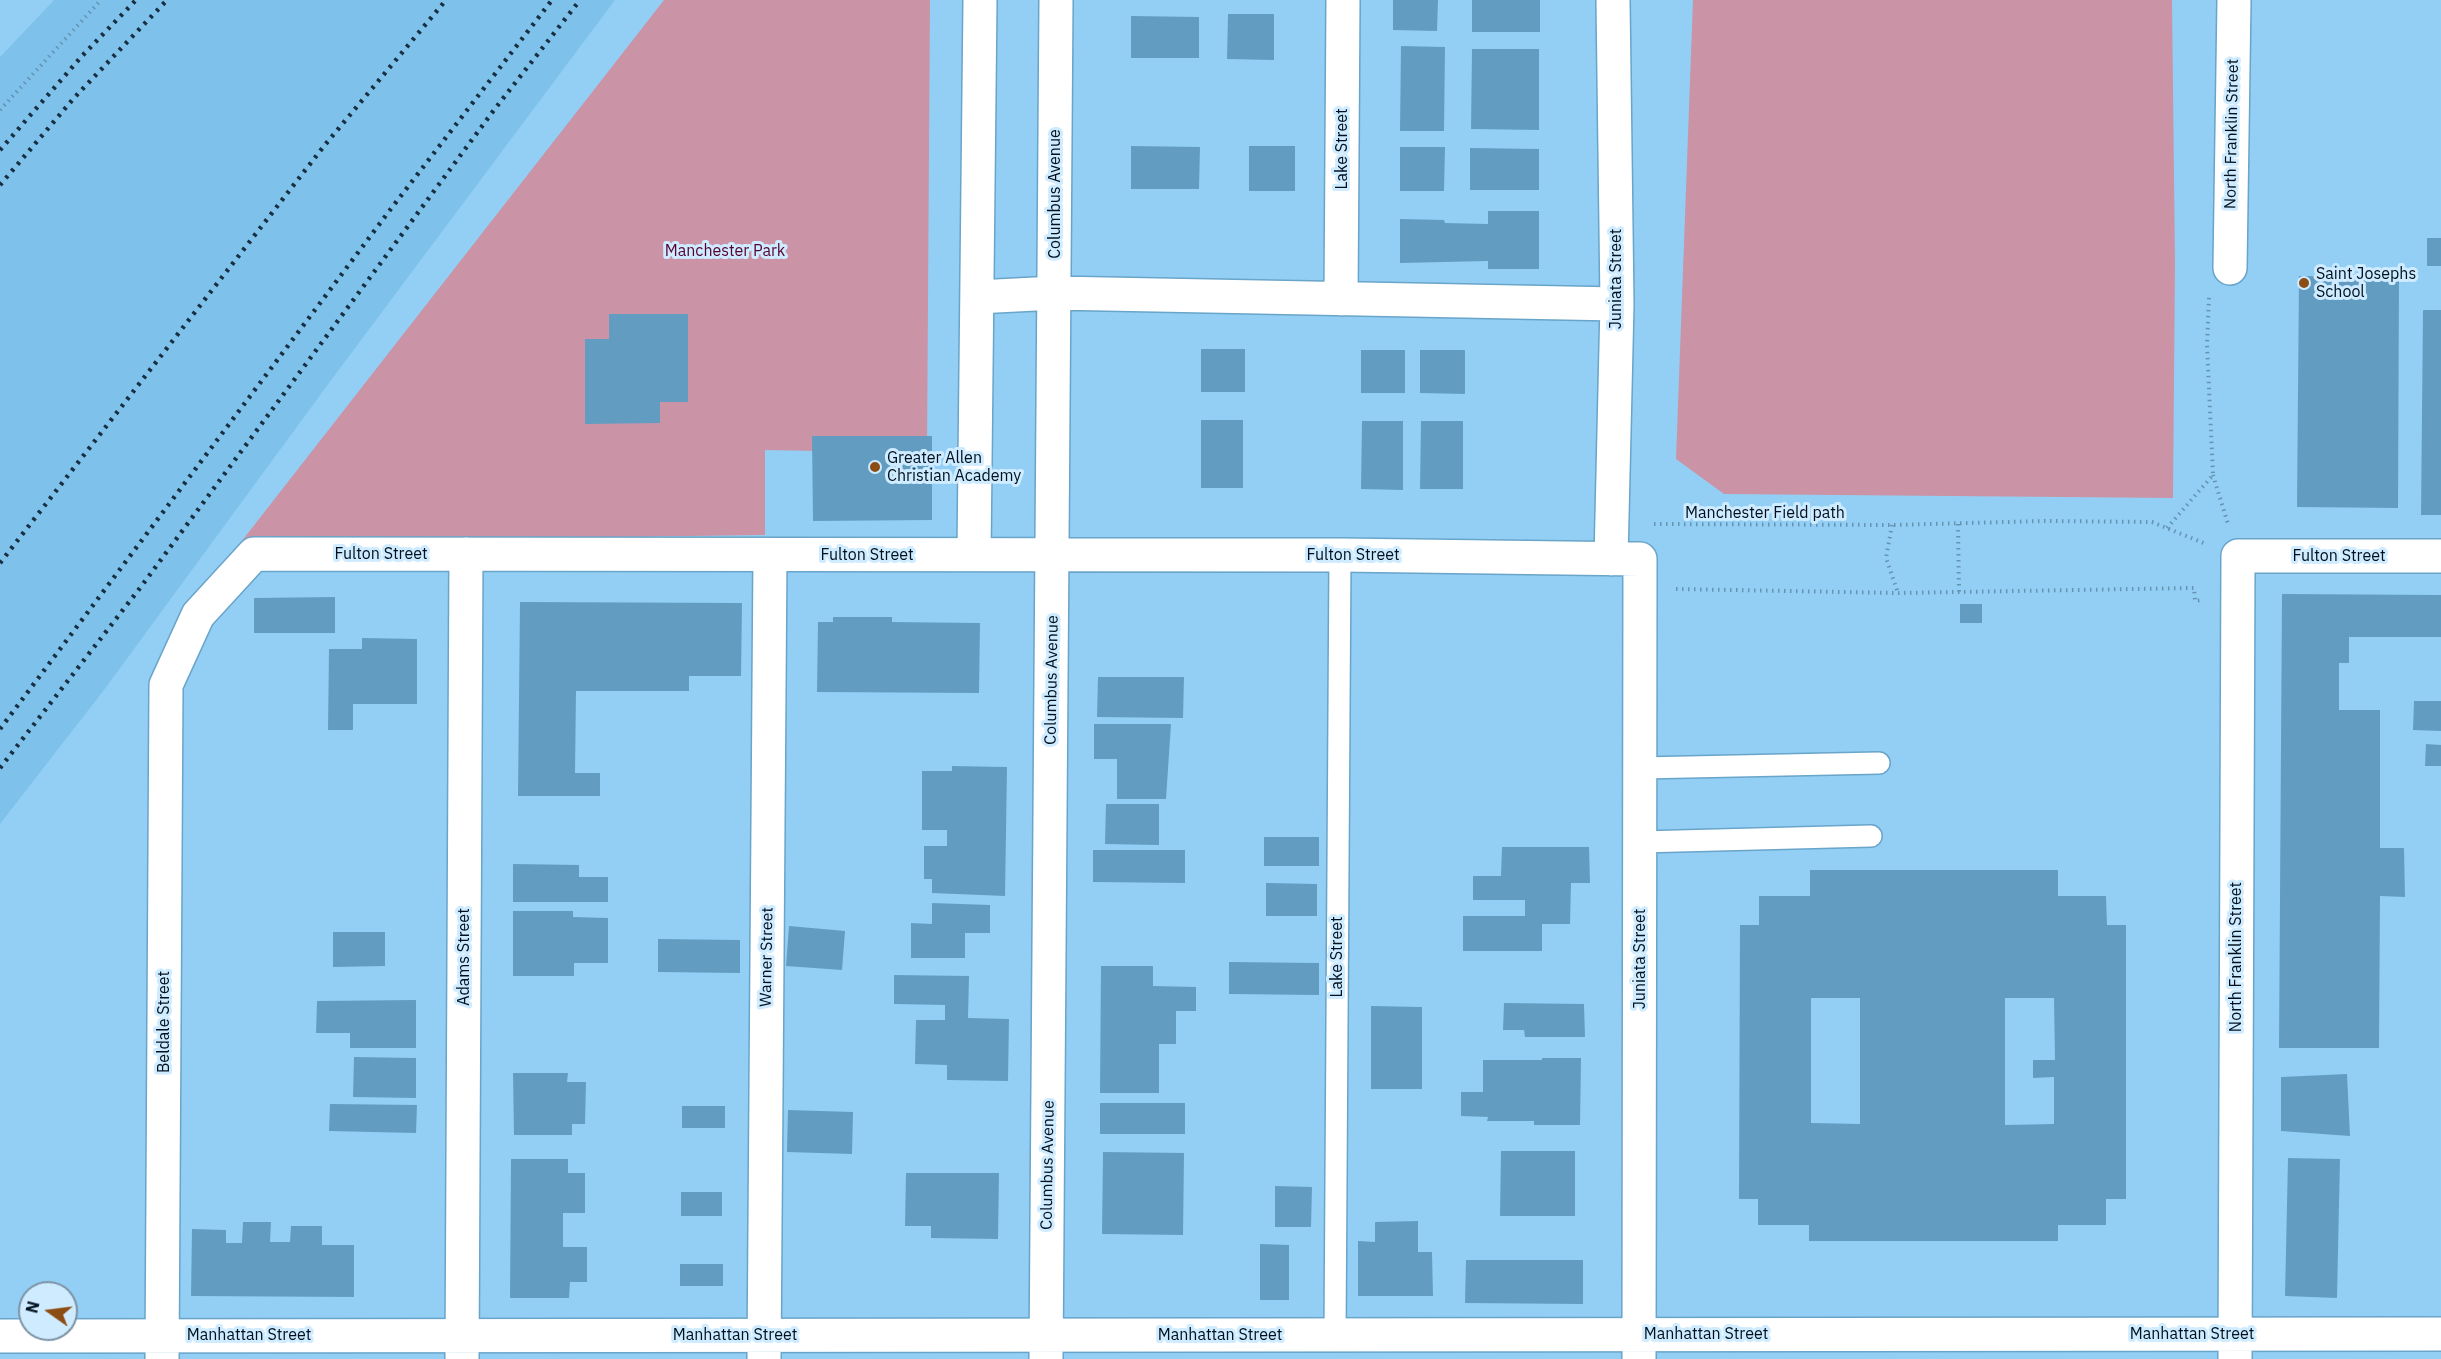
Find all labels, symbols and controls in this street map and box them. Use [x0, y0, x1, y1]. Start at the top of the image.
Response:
street label: North Franklin Street [2221, 59, 2243, 209]
street label: Lake Street [1332, 108, 1352, 190]
street label: Columbus Avenue [1045, 129, 1065, 259]
street label: Juniata Street [1606, 229, 1626, 329]
park label: Manchester Park [665, 241, 785, 261]
place label: Saint Josephs School [2316, 264, 2416, 302]
marker: Saint Josephs School [2297, 276, 2311, 290]
place label: Greater Allen Christian Academy [887, 448, 1021, 486]
marker: Greater Allen Christian Academy [868, 460, 882, 474]
street label: Manchester Field path [1685, 503, 1845, 523]
street label: Fulton Street [334, 544, 428, 564]
street label: Fulton Street [820, 545, 914, 565]
street label: Fulton Street [1306, 545, 1400, 565]
street label: Fulton Street [2292, 546, 2386, 566]
street label: Columbus Avenue [1041, 615, 1063, 745]
street label: North Franklin Street [2226, 882, 2246, 1032]
street label: Warner Street [757, 907, 777, 1007]
street label: Adams Street [454, 908, 474, 1006]
street label: Juniata Street [1630, 909, 1650, 1009]
street label: Lake Street [1327, 916, 1347, 998]
street label: Beldale Street [154, 971, 174, 1073]
street label: Columbus Avenue [1037, 1100, 1059, 1230]
north arrow [18, 1281, 78, 1341]
text: N [21, 1299, 44, 1315]
street label: Manhattan Street [1644, 1324, 1768, 1344]
street label: Manhattan Street [2130, 1324, 2254, 1344]
street label: Manhattan Street [187, 1325, 311, 1345]
street label: Manhattan Street [673, 1325, 797, 1345]
street label: Manhattan Street [1158, 1325, 1282, 1345]

